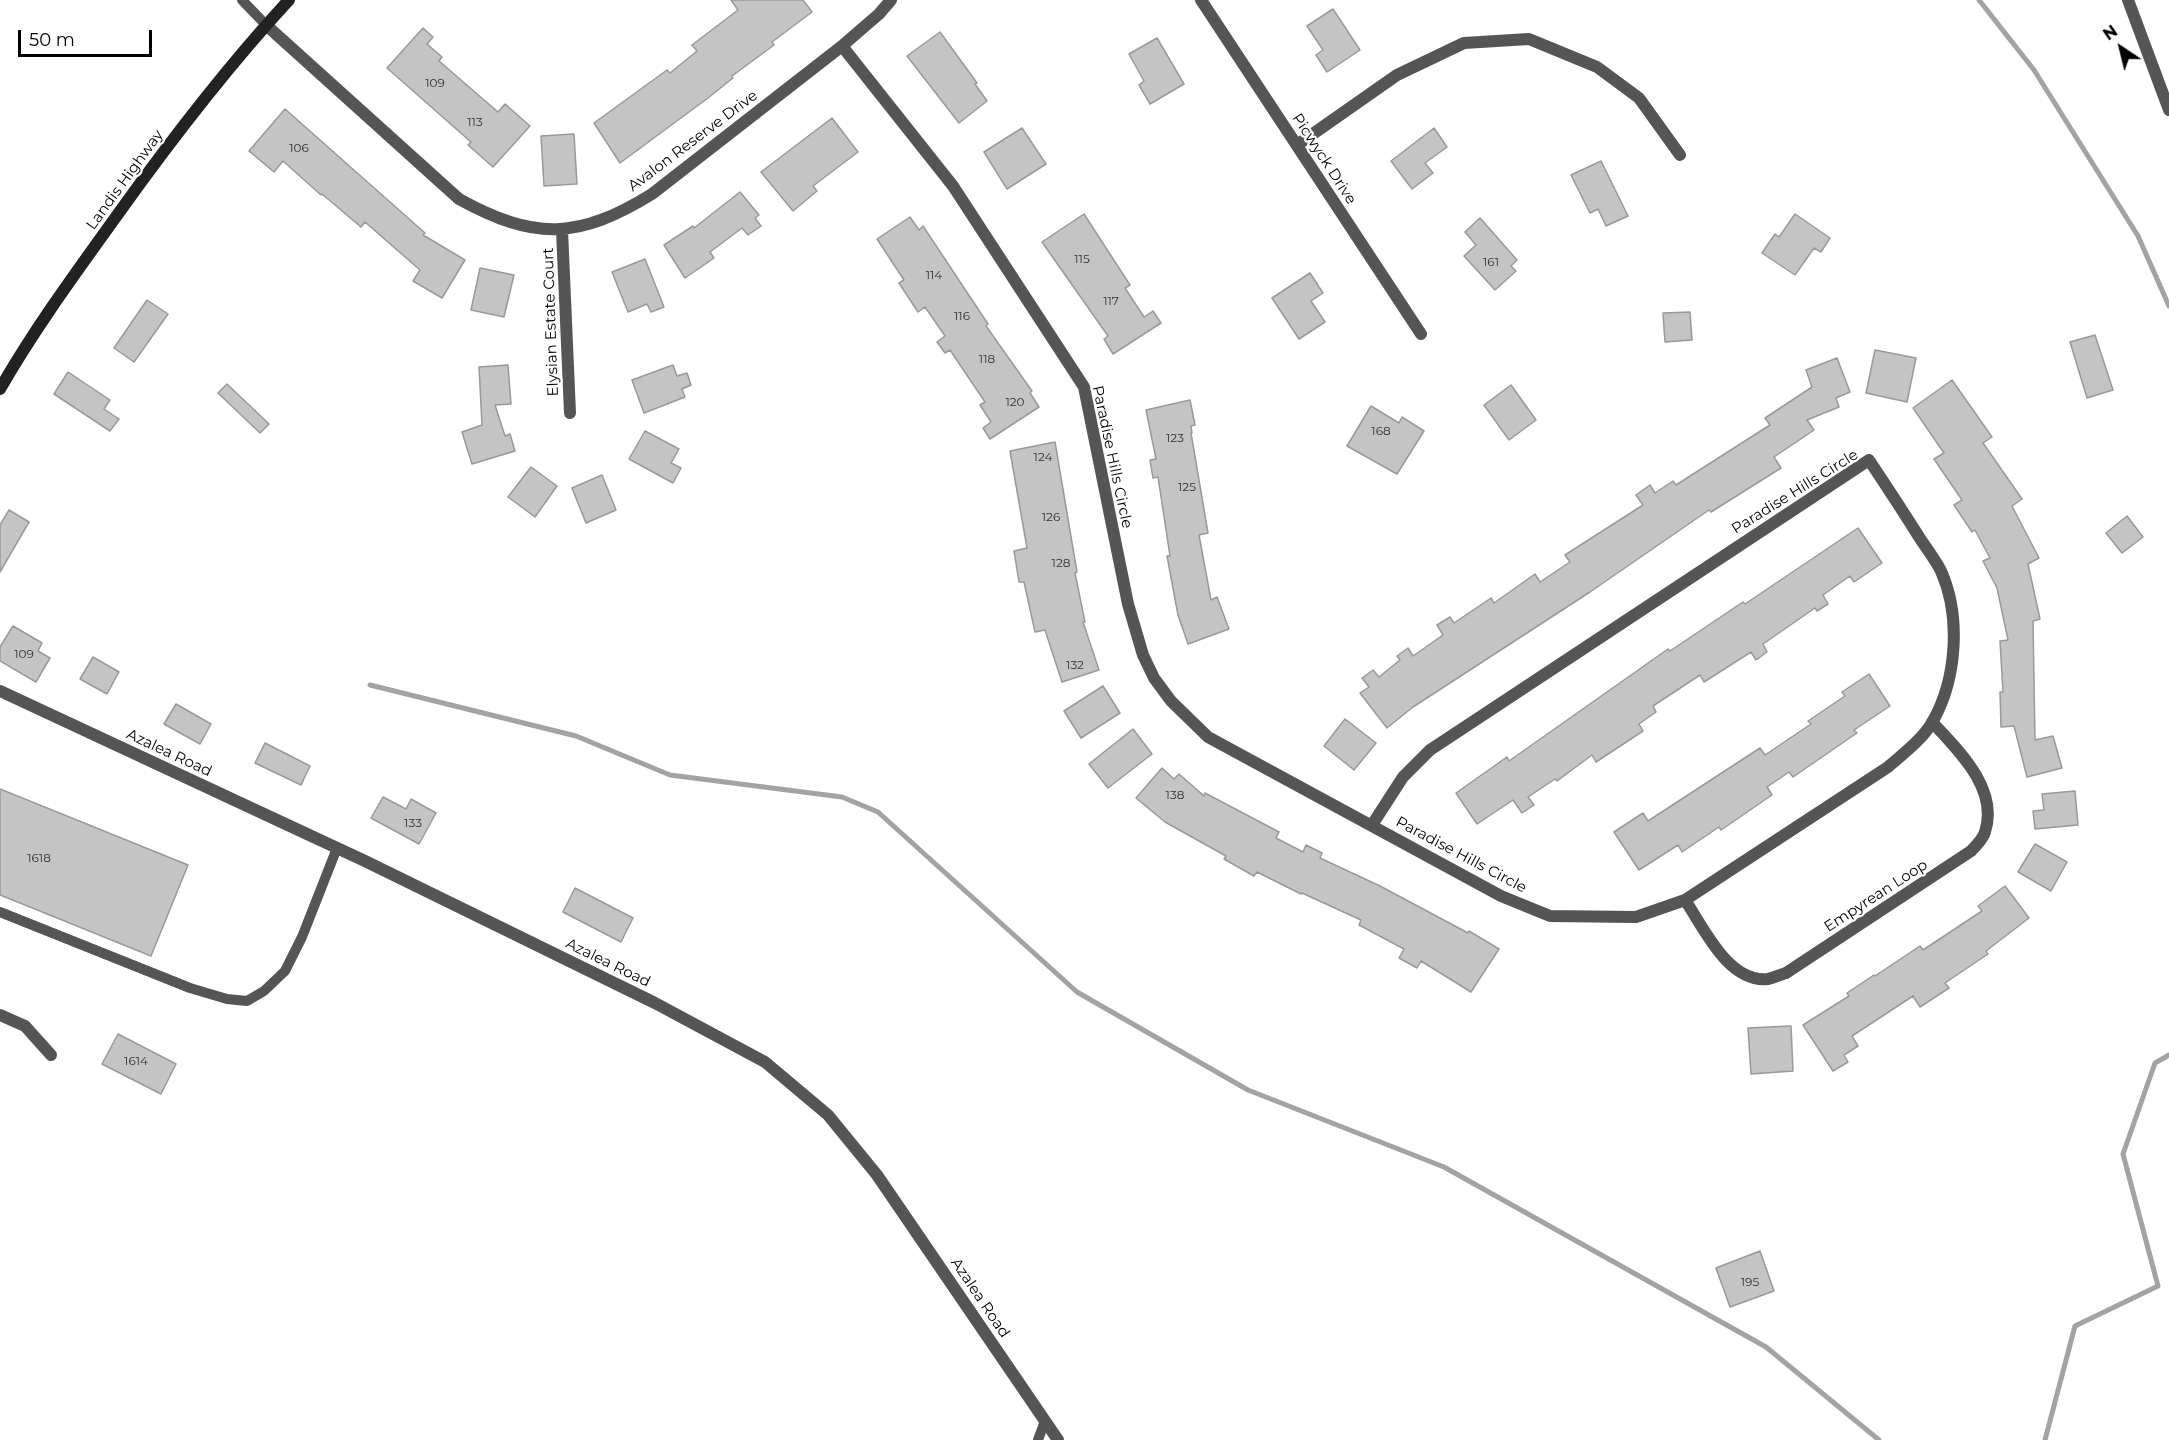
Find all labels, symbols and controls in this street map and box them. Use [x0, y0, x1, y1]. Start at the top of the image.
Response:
scale bar [21, 18, 154, 56]
north arrow [2091, 18, 2151, 78]
text: N [2100, 21, 2121, 44]
text: 50 m [29, 29, 75, 51]
house number: 109 [425, 76, 445, 90]
street label: Avalon Reserve Drive [625, 86, 761, 196]
street label: Picwyck Drive [1288, 110, 1360, 208]
house number: 113 [467, 115, 483, 129]
street label: Landis Highway [83, 126, 167, 234]
house number: 106 [289, 141, 309, 155]
street label: Elysian Estate Court [539, 247, 563, 397]
house number: 115 [1074, 252, 1090, 266]
house number: 161 [1483, 255, 1499, 269]
house number: 114 [926, 268, 942, 282]
house number: 117 [1103, 294, 1119, 308]
house number: 116 [954, 309, 970, 323]
house number: 118 [979, 352, 995, 366]
street label: Paradise Hills Circle [1088, 384, 1136, 530]
house number: 120 [1005, 395, 1025, 409]
house number: 168 [1371, 424, 1391, 438]
house number: 123 [1166, 431, 1184, 445]
street label: Paradise Hills Circle [1728, 446, 1862, 538]
house number: 124 [1034, 450, 1052, 464]
house number: 125 [1178, 480, 1196, 494]
house number: 126 [1042, 510, 1060, 524]
house number: 128 [1052, 556, 1070, 570]
house number: 109 [14, 647, 34, 661]
house number: 132 [1066, 658, 1084, 672]
street label: Azalea Road [123, 725, 215, 781]
house number: 138 [1166, 788, 1184, 802]
street label: Paradise Hills Circle [1392, 813, 1530, 897]
house number: 133 [404, 816, 422, 830]
house number: 1618 [27, 851, 51, 865]
street label: Empyrean Loop [1821, 856, 1931, 936]
street label: Azalea Road [563, 935, 653, 991]
house number: 1614 [124, 1054, 148, 1068]
street label: Azalea Road [947, 1255, 1013, 1341]
house number: 195 [1741, 1275, 1759, 1289]

